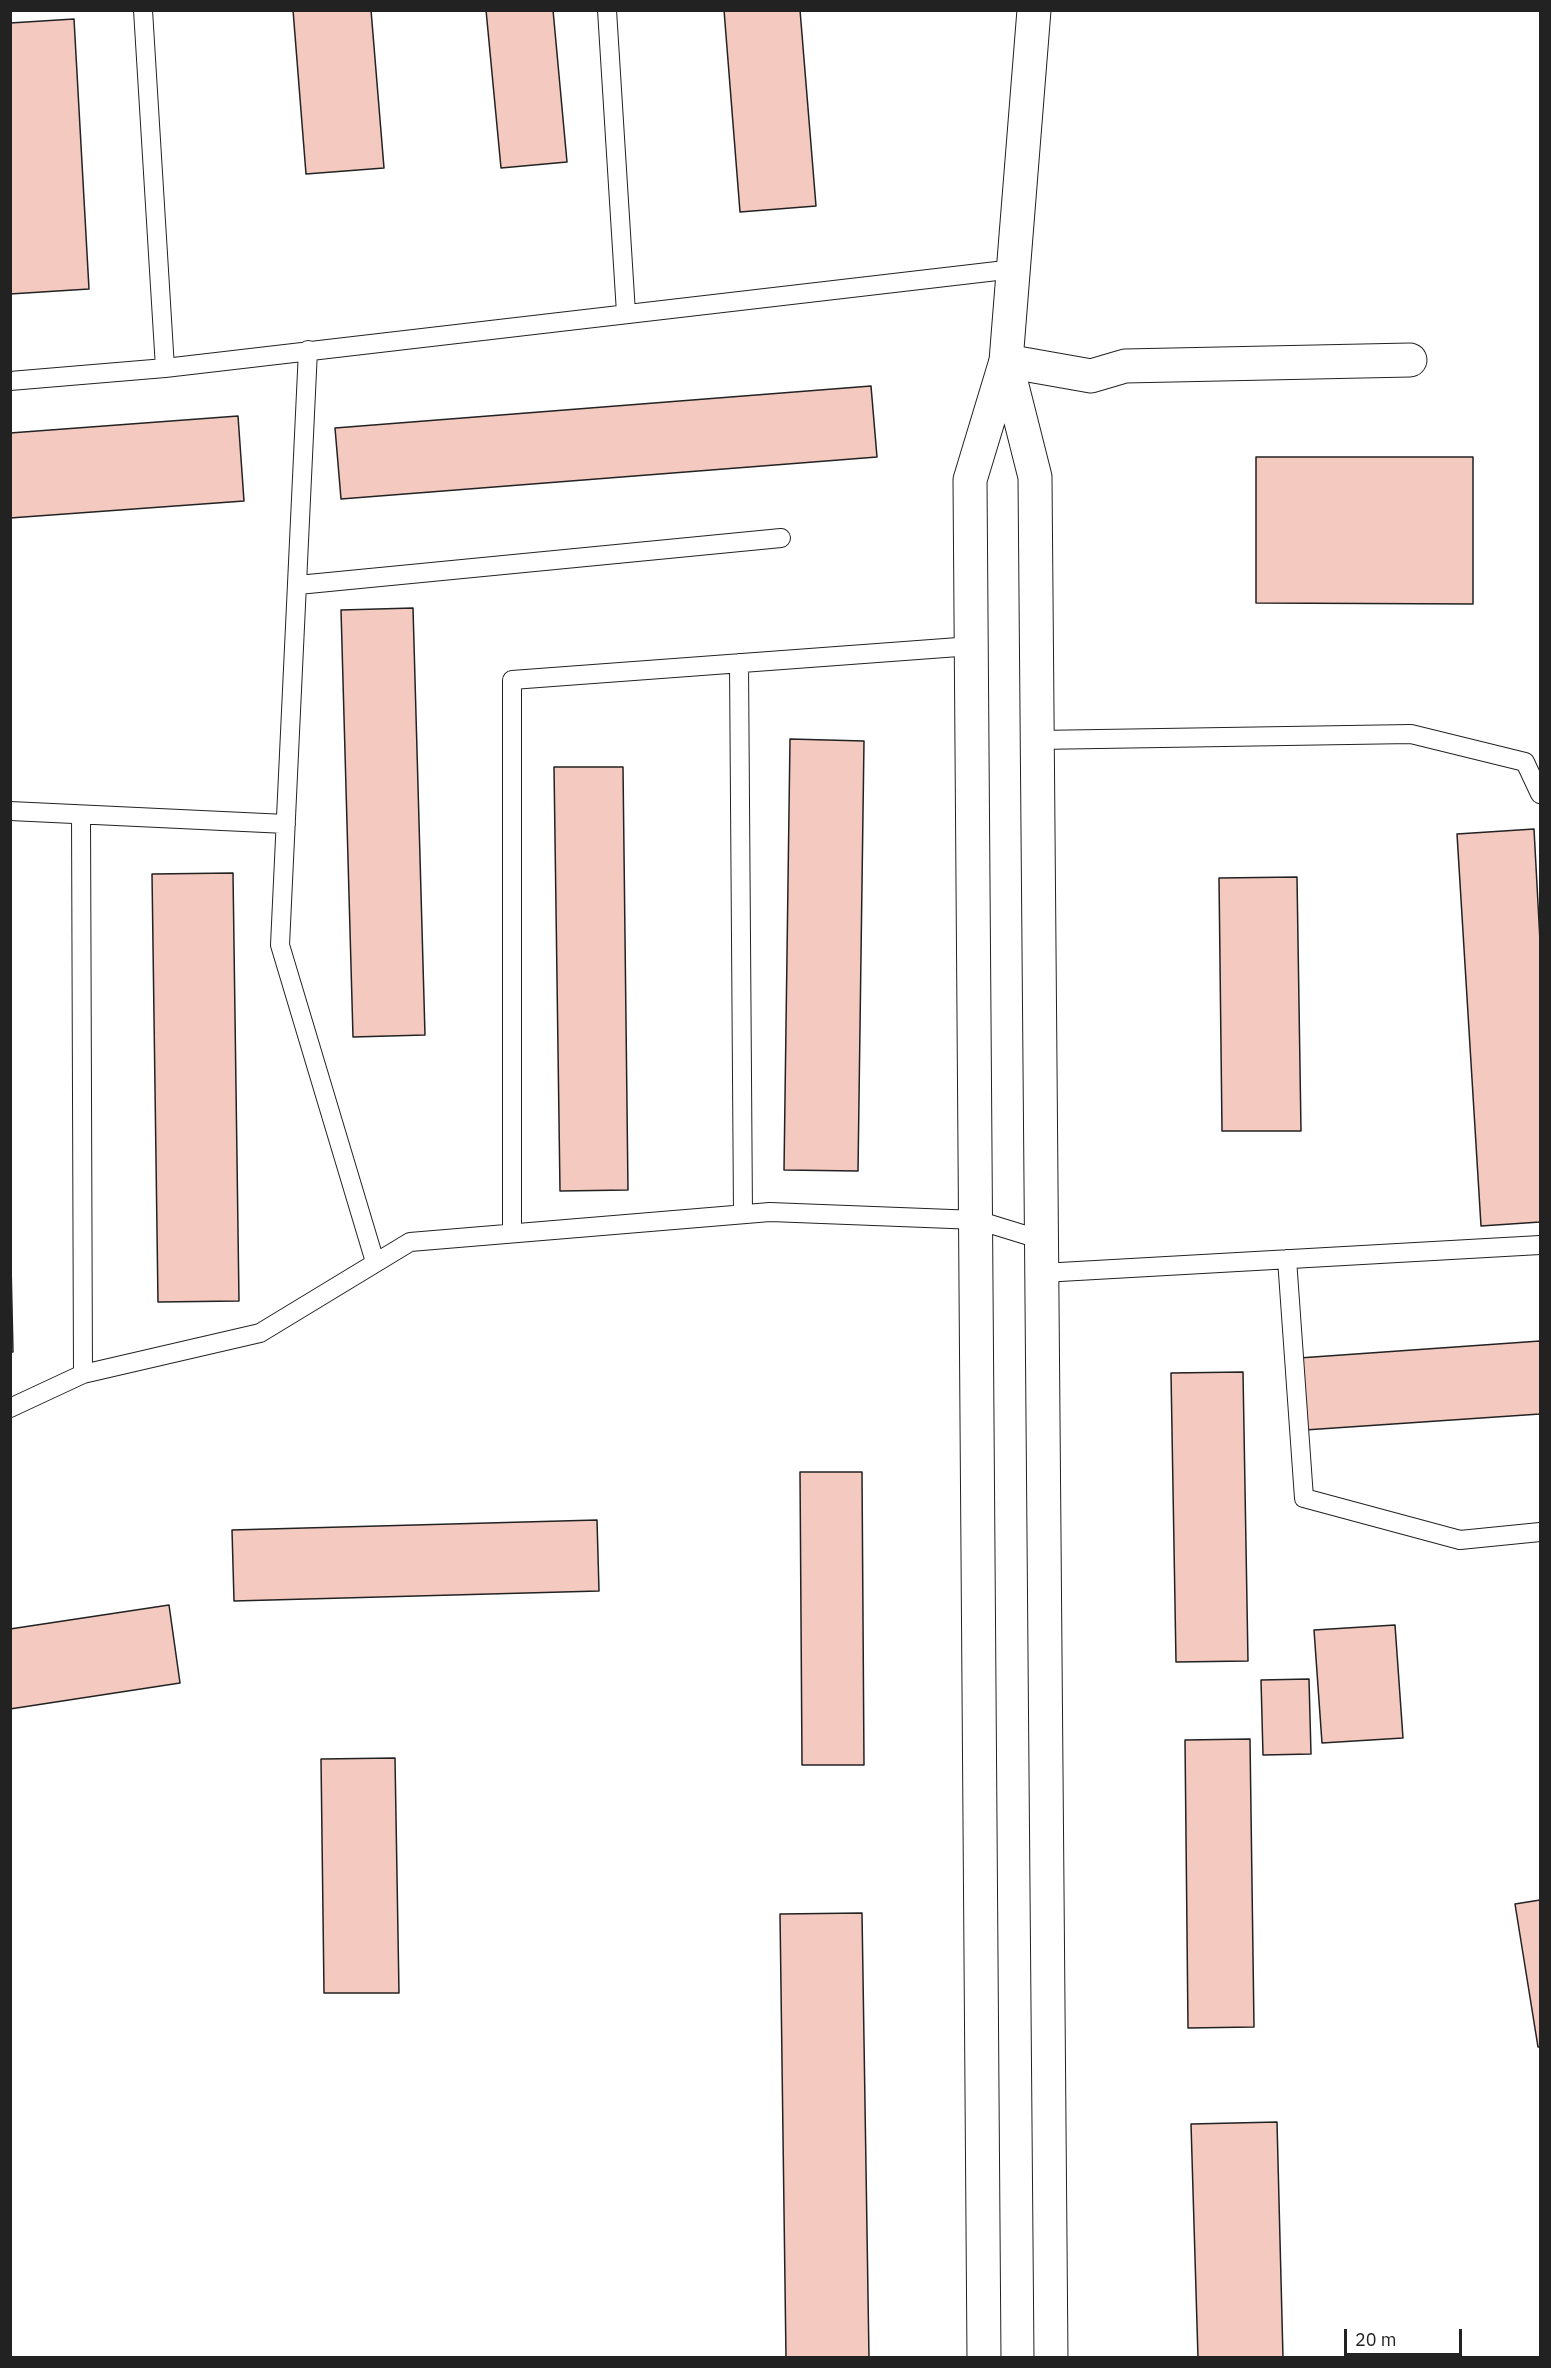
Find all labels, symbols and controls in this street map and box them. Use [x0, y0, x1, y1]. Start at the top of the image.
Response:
scale bar [1347, 2317, 1466, 2355]
text: 20 m [1355, 2328, 1397, 2351]

